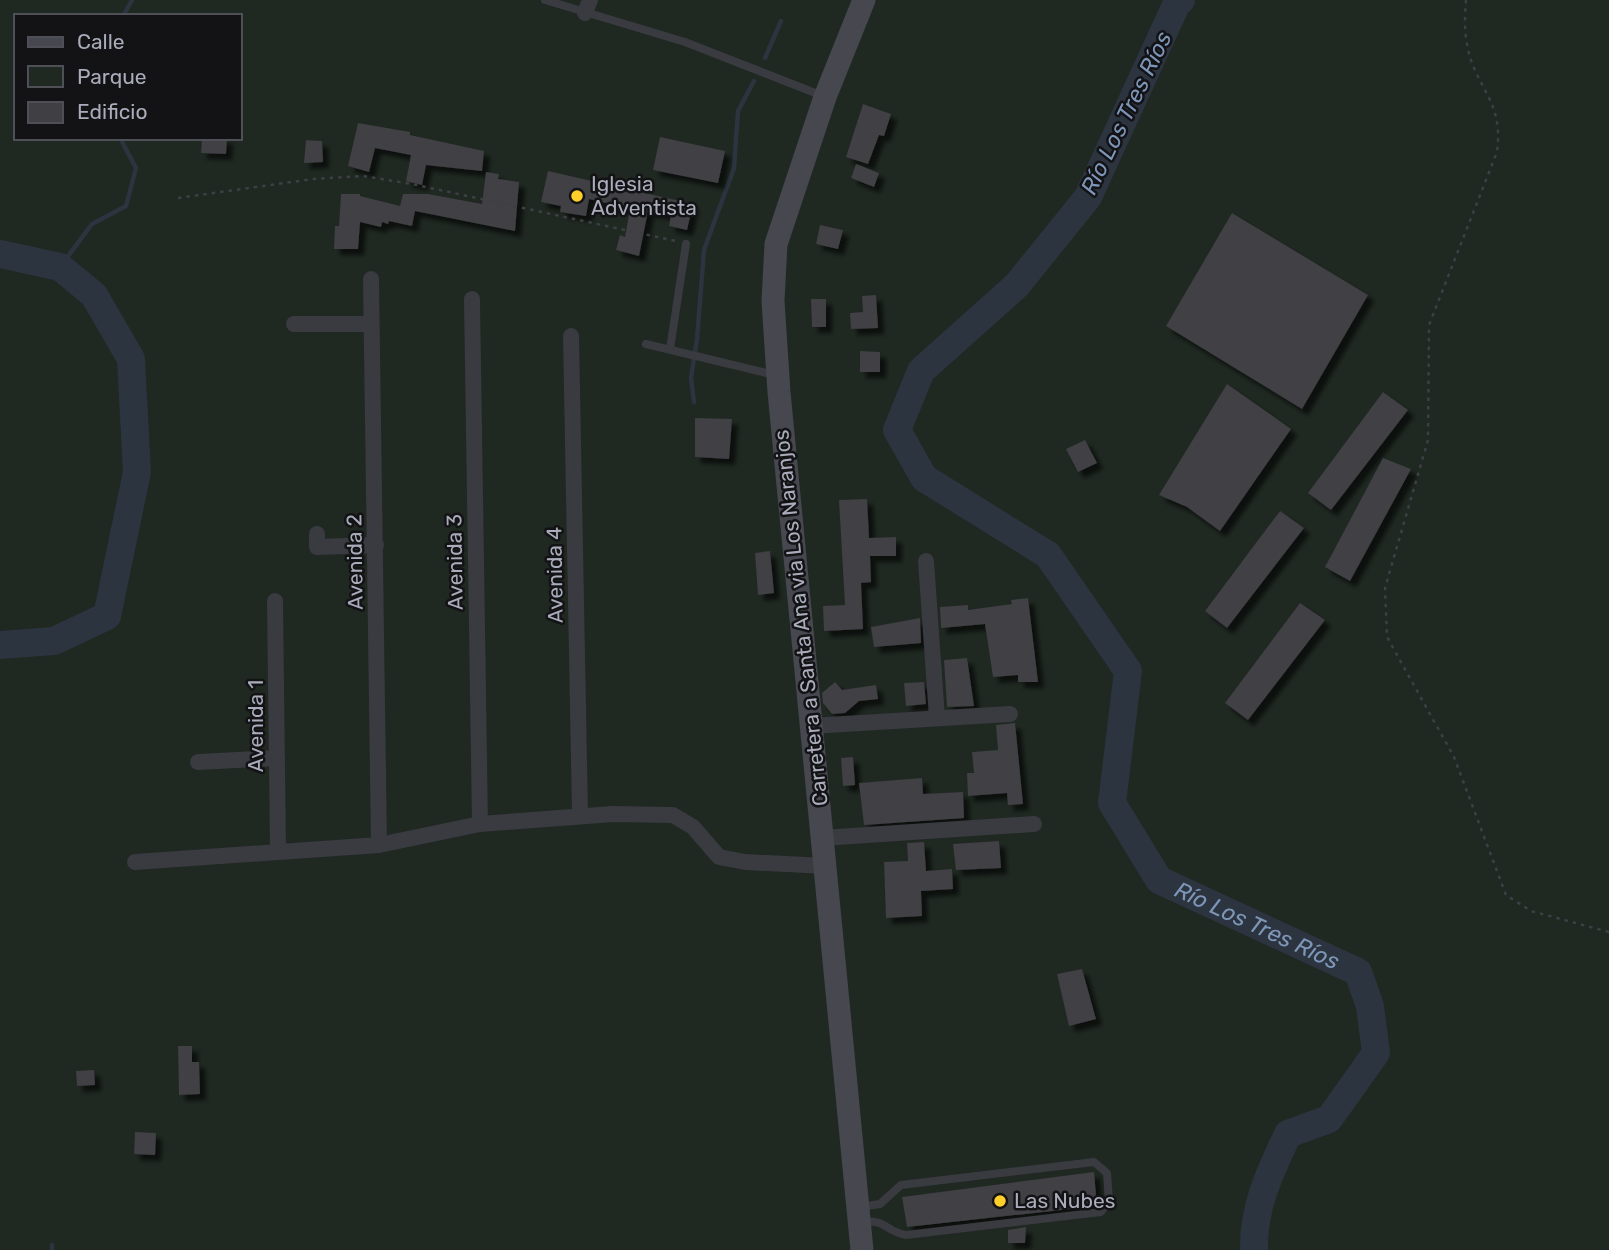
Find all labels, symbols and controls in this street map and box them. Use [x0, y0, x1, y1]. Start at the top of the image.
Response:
legend [14, 14, 242, 140]
water label: Río Los Tres Ríos [1074, 27, 1178, 199]
text: Calle [77, 29, 125, 54]
text: Parque [77, 64, 147, 89]
text: Edificio [77, 99, 147, 124]
place label: Iglesia Adventista [591, 171, 697, 220]
marker: Iglesia Adventista [569, 188, 585, 204]
street label: Carretera a Santa Ana via Los Naranjos [768, 429, 833, 807]
street label: Avenida 2 [341, 514, 368, 610]
street label: Avenida 3 [441, 514, 468, 610]
street label: Avenida 4 [541, 527, 568, 623]
street label: Avenida 1 [243, 680, 268, 772]
water label: Río Los Tres Ríos [1170, 875, 1344, 976]
place label: Las Nubes [1014, 1188, 1115, 1213]
marker: Las Nubes [992, 1193, 1008, 1209]

